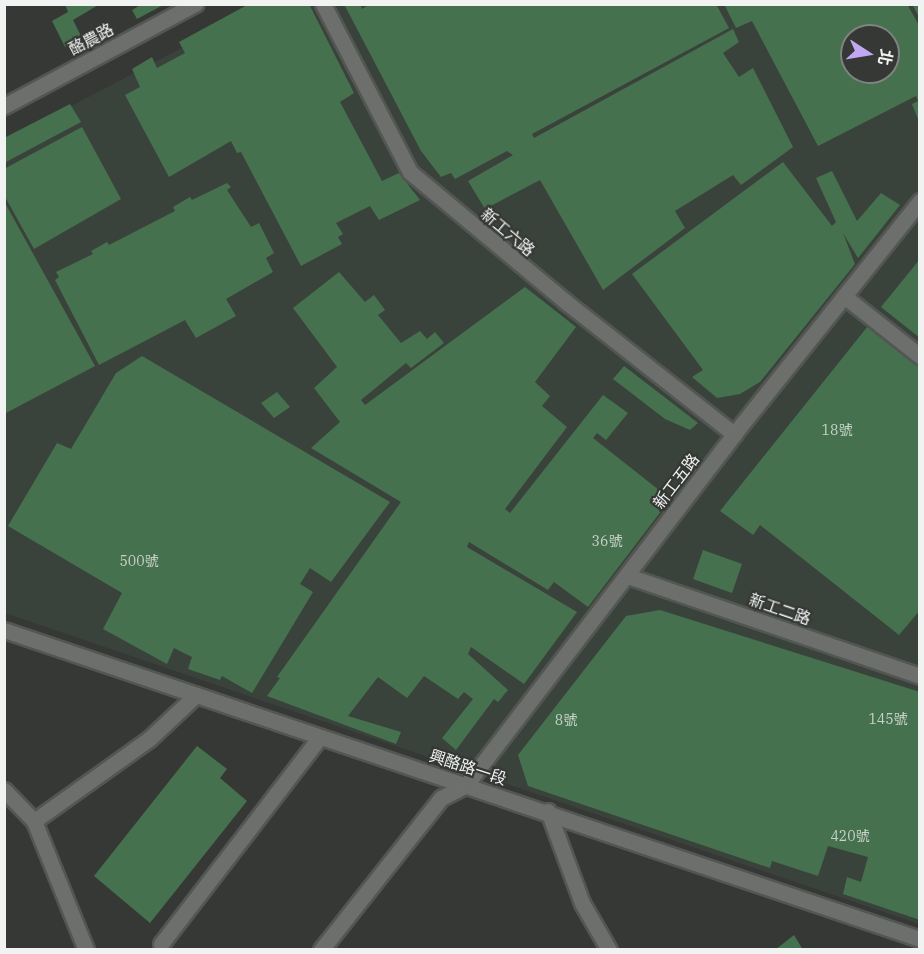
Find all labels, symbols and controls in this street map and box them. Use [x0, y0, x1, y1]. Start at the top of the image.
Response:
street label: 酪農路 [65, 19, 117, 59]
north arrow [840, 24, 900, 84]
text: 北 [874, 47, 897, 67]
street label: 新工六路 [477, 204, 539, 260]
house number: 18號 [822, 422, 852, 438]
street label: 新工五路 [649, 450, 703, 512]
house number: 36號 [592, 533, 622, 549]
house number: 500號 [119, 553, 159, 569]
street label: 新工二路 [747, 590, 813, 628]
house number: 145號 [868, 711, 908, 727]
house number: 8號 [555, 712, 577, 728]
street label: 興酪路一段 [427, 746, 509, 788]
house number: 420號 [830, 828, 870, 844]

